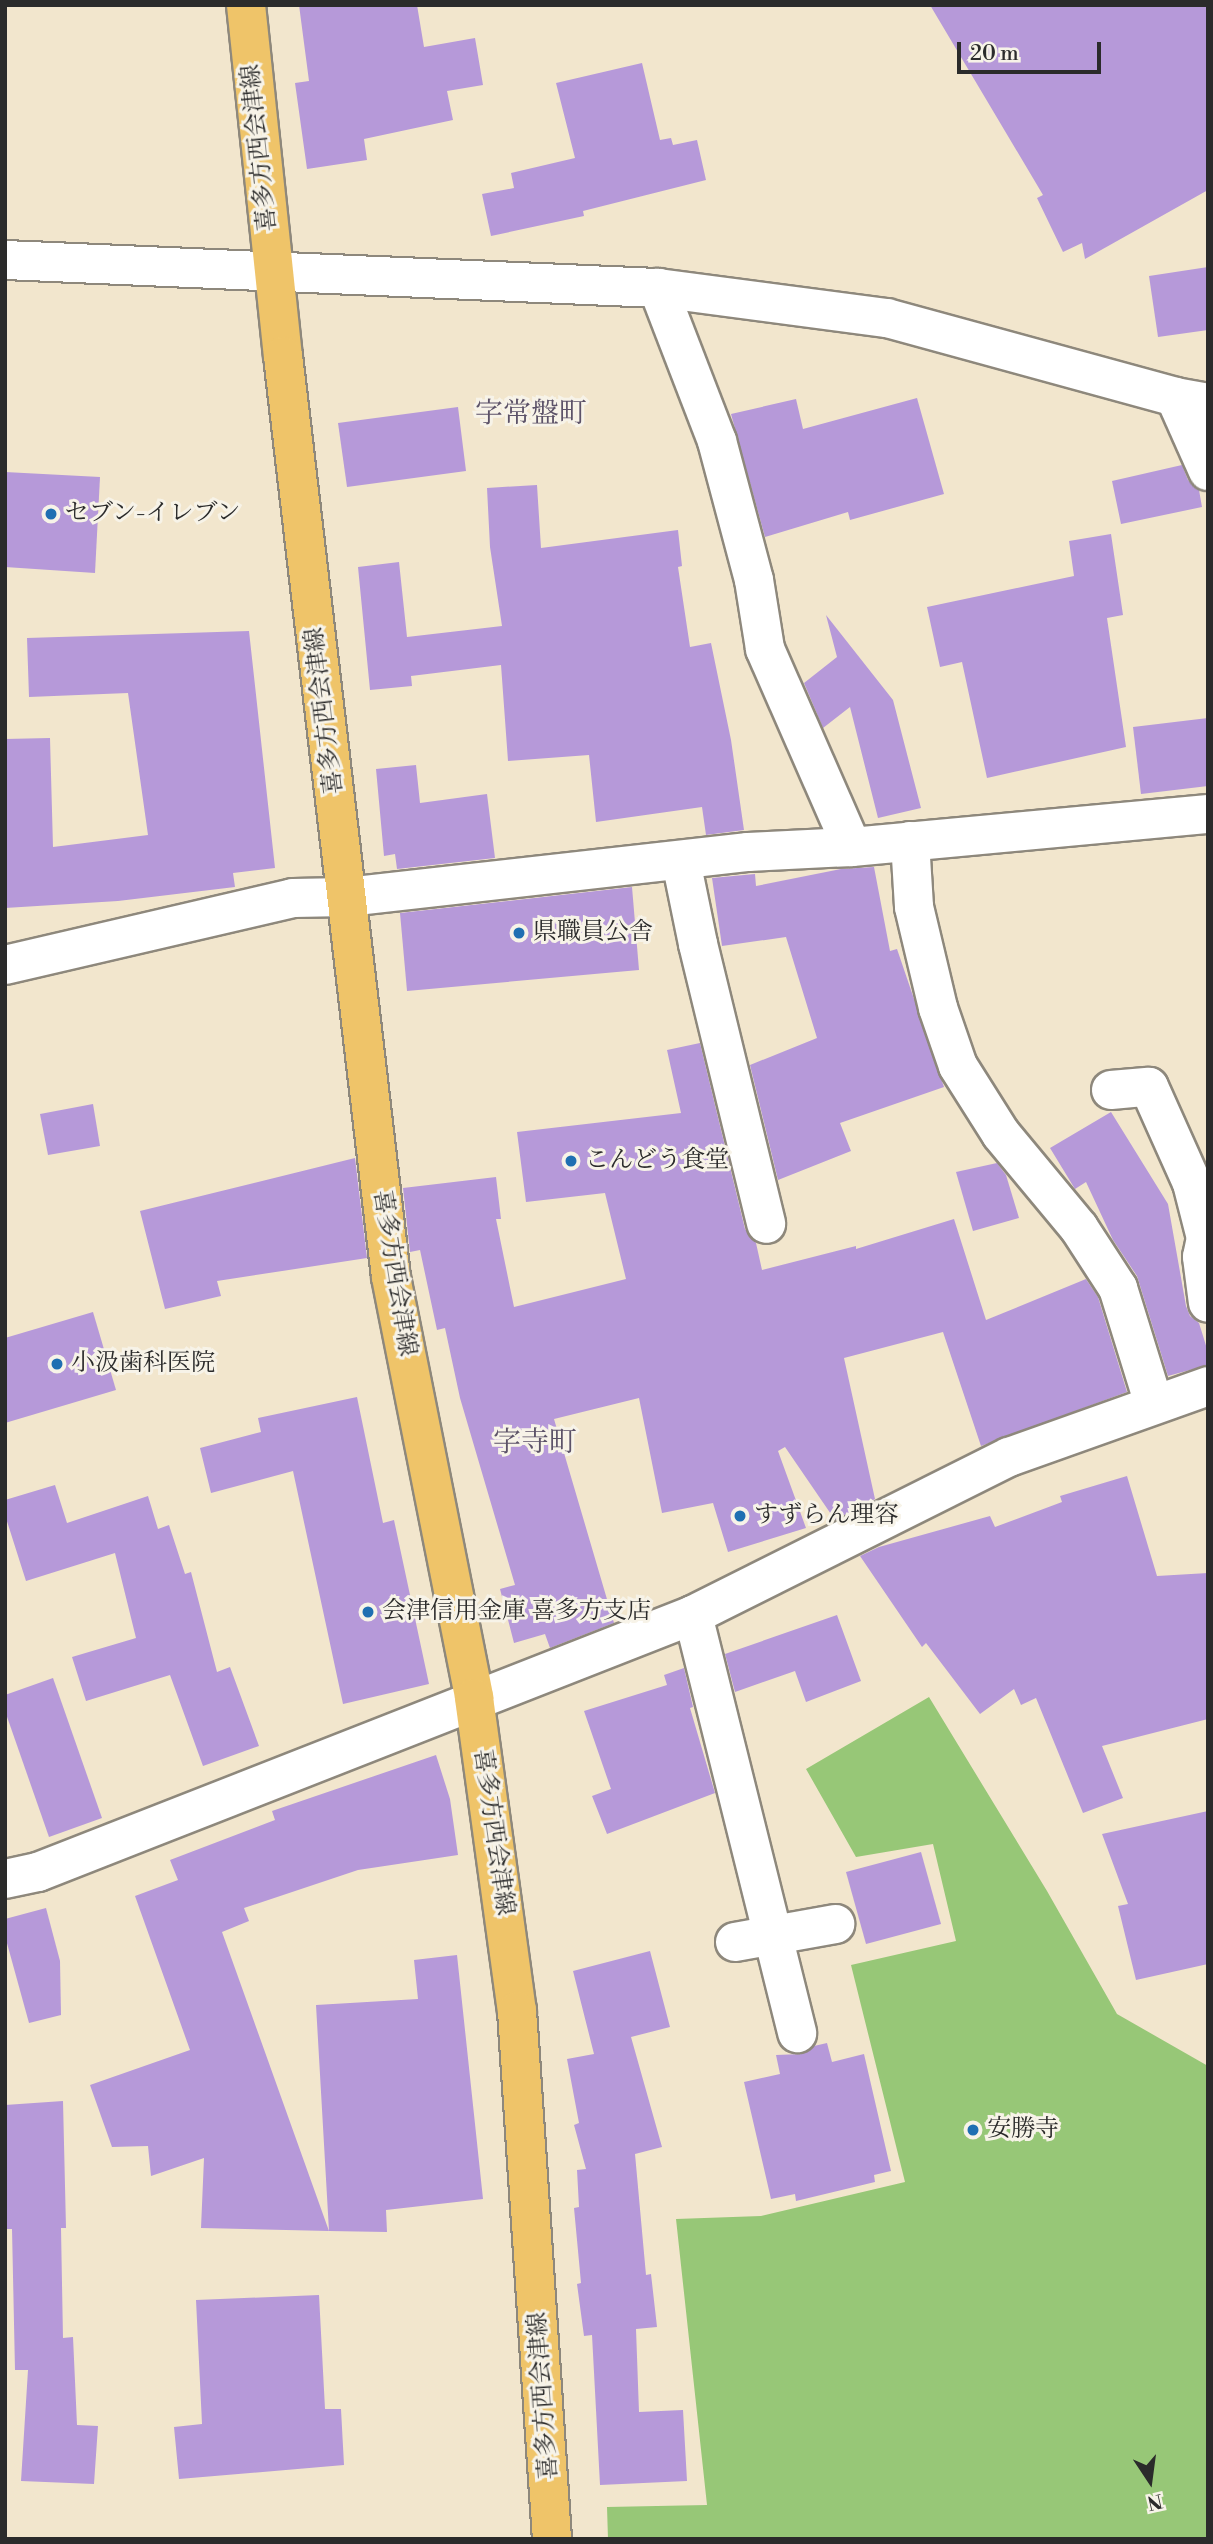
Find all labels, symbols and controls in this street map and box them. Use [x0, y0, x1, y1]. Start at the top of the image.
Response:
scale bar [961, 28, 1104, 72]
text: 20 m [970, 41, 1019, 67]
street label: 喜多方西会津線 [237, 63, 283, 233]
district label: 字常盤町 [475, 397, 587, 431]
place label: セブン-イレブン [65, 500, 242, 528]
marker: セブン-イレブン [43, 506, 59, 522]
street label: 喜多方西会津線 [300, 626, 350, 796]
place label: 県職員公舎 [533, 919, 653, 947]
marker: 県職員公舎 [511, 925, 527, 941]
place label: こんどう食堂 [585, 1147, 729, 1175]
marker: こんどう食堂 [563, 1153, 579, 1169]
street label: 喜多方西会津線 [367, 1188, 421, 1358]
place label: 小汲歯科医院 [71, 1350, 215, 1378]
marker: 小汲歯科医院 [49, 1356, 65, 1372]
district label: 字寺町 [493, 1426, 577, 1460]
place label: すずらん理容 [754, 1502, 898, 1530]
marker: すずらん理容 [732, 1508, 748, 1524]
place label: 会津信用金庫 喜多方支店 [382, 1598, 651, 1626]
marker: 会津信用金庫 喜多方支店 [360, 1604, 376, 1620]
street label: 喜多方西会津線 [467, 1747, 519, 1917]
place label: 安勝寺 [987, 2116, 1059, 2144]
marker: 安勝寺 [965, 2122, 981, 2138]
street label: 喜多方西会津線 [524, 2311, 564, 2481]
north arrow [1115, 2446, 1185, 2516]
text: N [1145, 2488, 1165, 2515]

